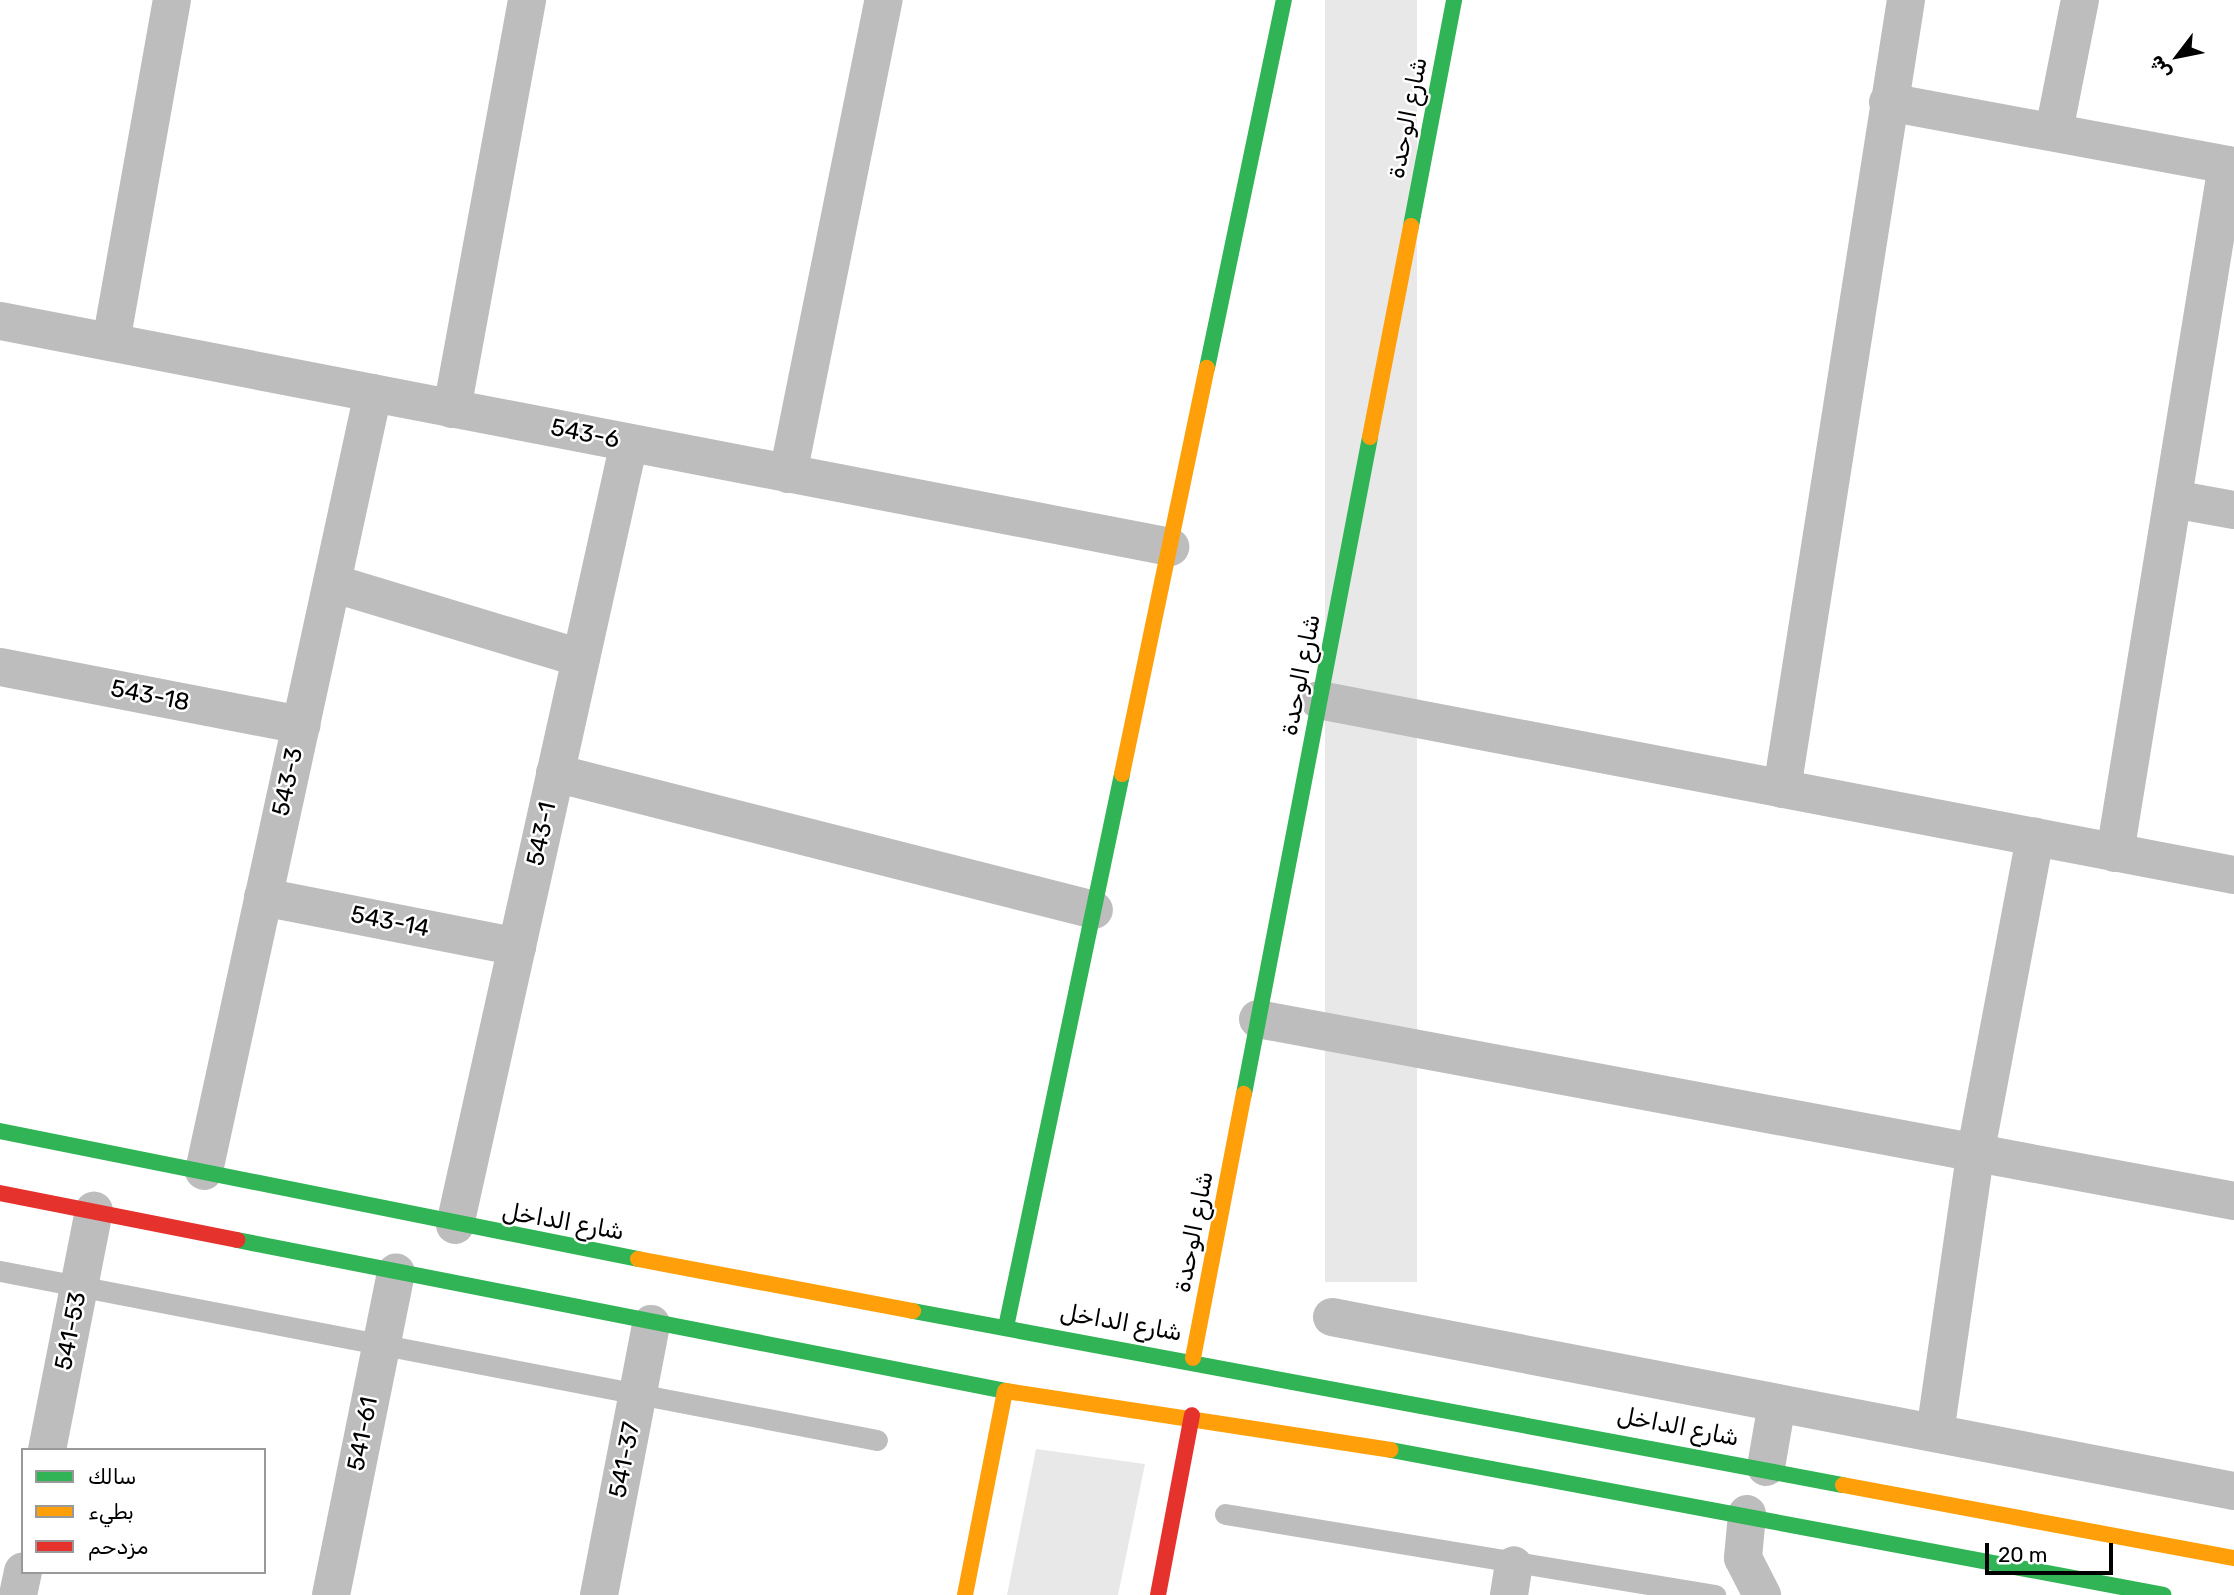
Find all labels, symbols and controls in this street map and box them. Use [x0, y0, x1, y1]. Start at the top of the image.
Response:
north arrow [2143, 21, 2213, 91]
text: ش [2144, 51, 2176, 84]
street label: شارع الوحدة [1382, 55, 1434, 181]
street label: 543-6 [548, 413, 622, 455]
street label: شارع الوحدة [1275, 612, 1327, 738]
street label: 543-18 [108, 674, 192, 718]
street label: 543-3 [267, 745, 309, 819]
street label: 543-1 [521, 799, 563, 869]
street label: 543-14 [348, 900, 432, 944]
street label: شارع الوحدة [1168, 1169, 1220, 1295]
street label: شارع الداخل [500, 1197, 626, 1247]
street label: 541-53 [49, 1289, 93, 1373]
street label: شارع الداخل [1058, 1298, 1184, 1348]
street label: 541-61 [342, 1395, 384, 1473]
street label: شارع الداخل [1615, 1401, 1741, 1453]
street label: 541-37 [604, 1420, 646, 1500]
legend [21, 1448, 266, 1574]
text: سالك [88, 1464, 136, 1489]
text: بطيء [88, 1499, 134, 1524]
scale bar [1989, 1528, 2117, 1572]
text: مزدحم [88, 1534, 148, 1559]
text: 20 m [1998, 1542, 2047, 1567]

